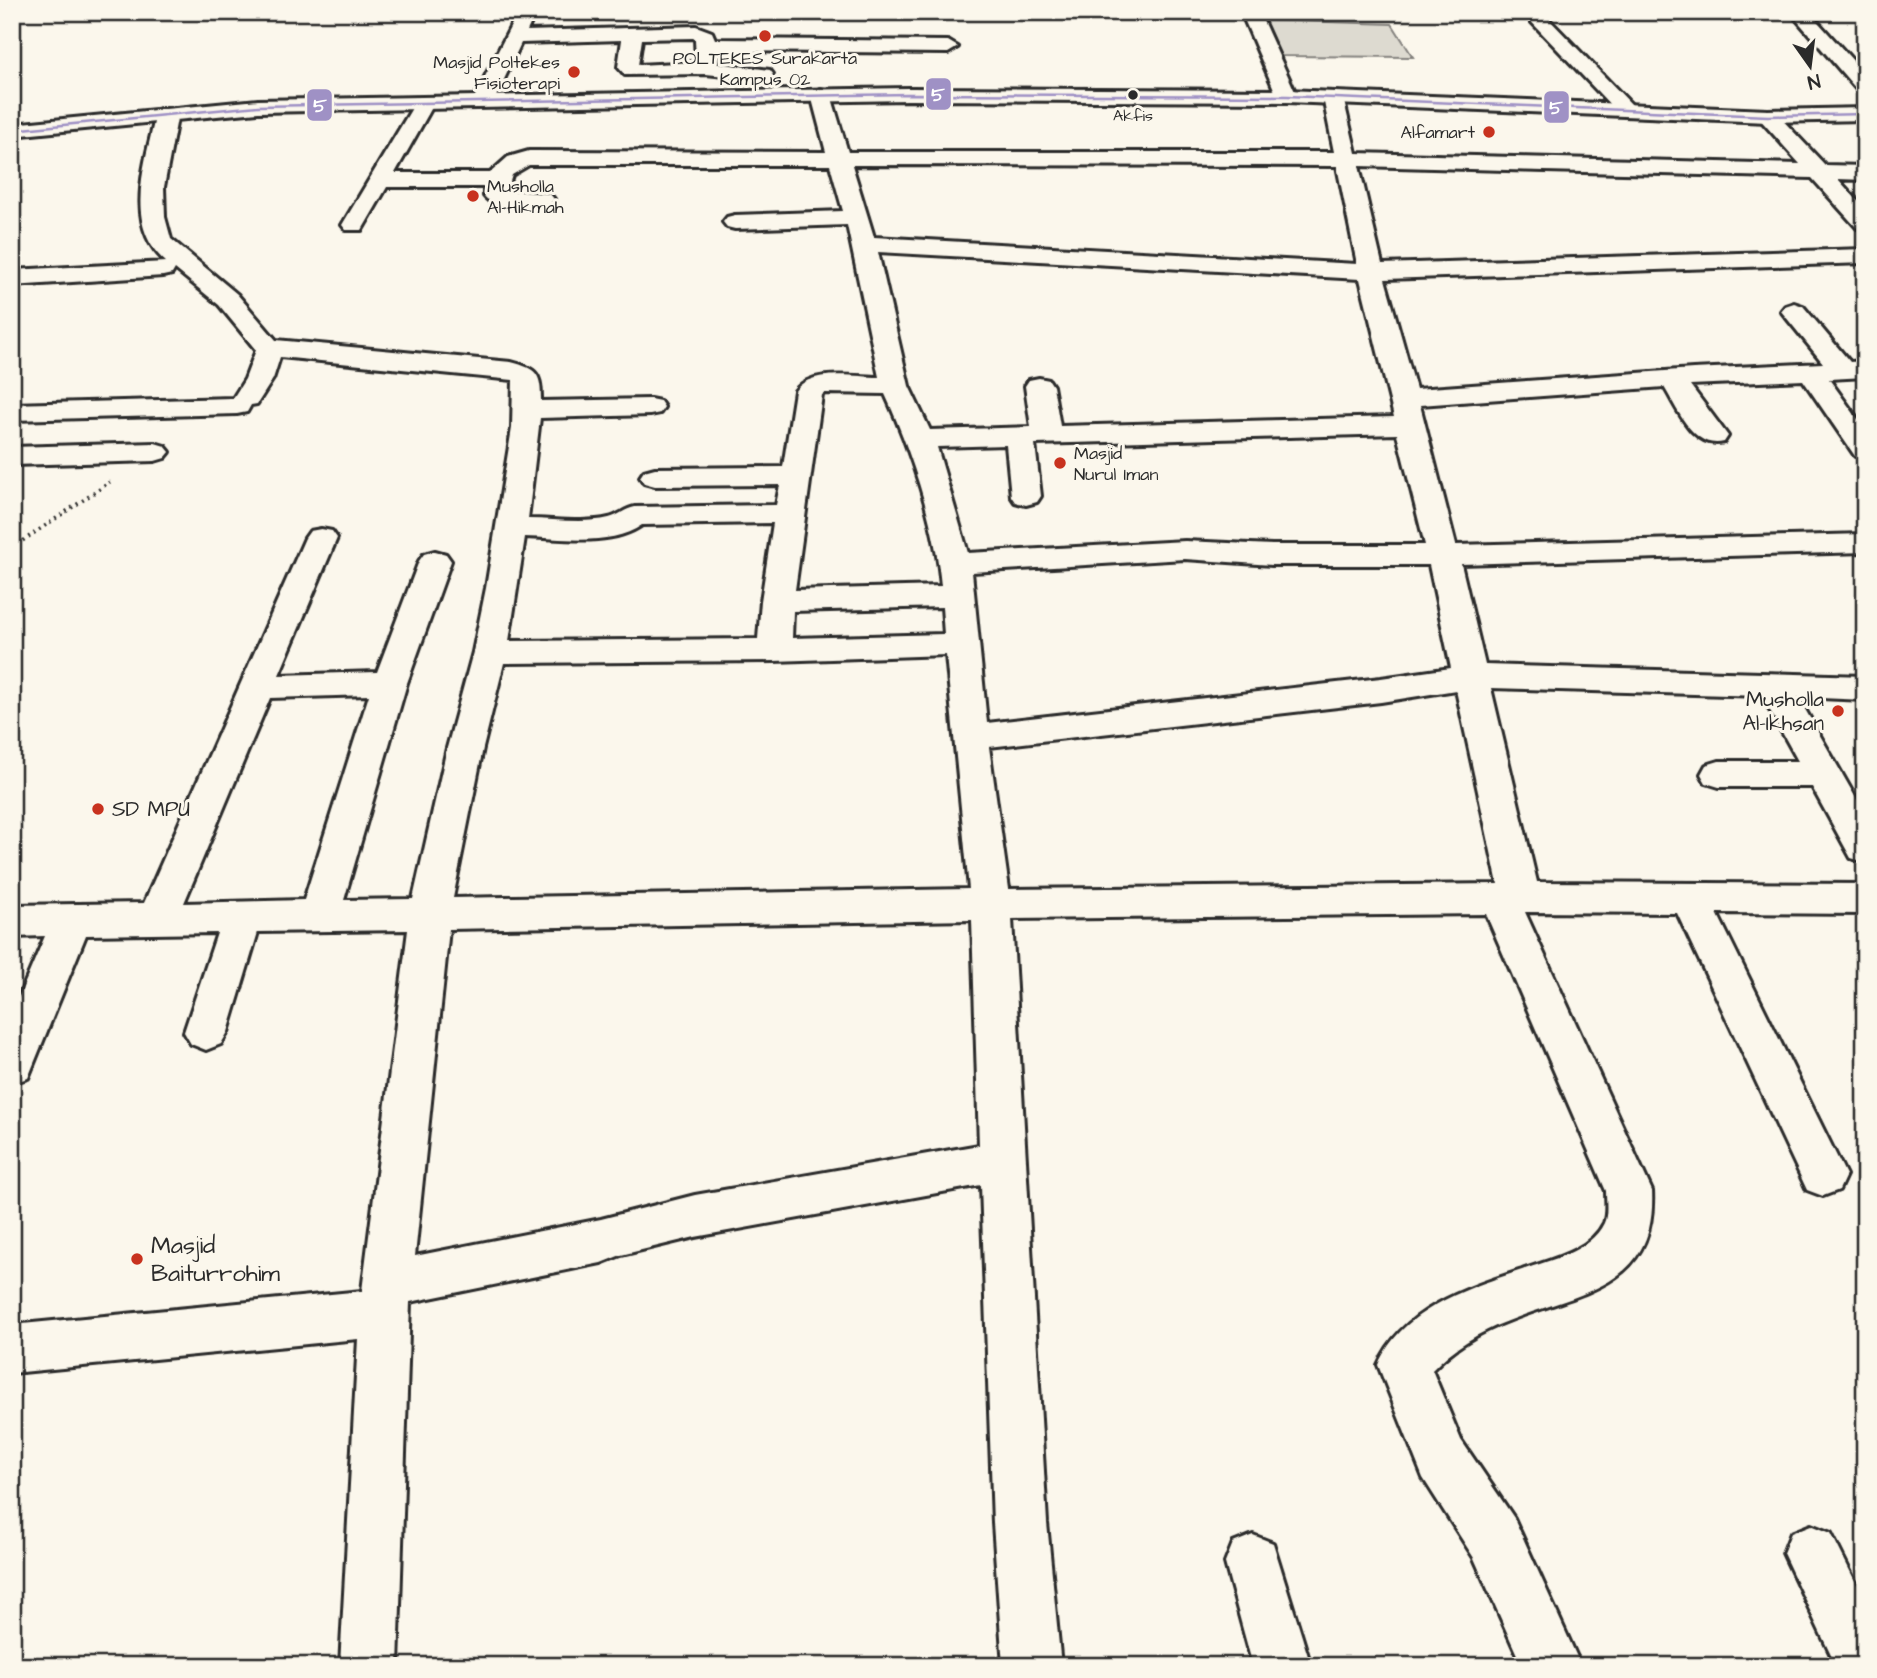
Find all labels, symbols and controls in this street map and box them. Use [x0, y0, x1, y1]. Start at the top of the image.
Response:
marker: POLTEKES Surakarta Kampus 02 [757, 28, 773, 44]
north arrow [1776, 32, 1846, 102]
place label: POLTEKES Surakarta Kampus 02 [673, 46, 857, 92]
place label: Masjid Poltekes Fisioterapi [433, 50, 560, 96]
marker: Masjid Poltekes Fisioterapi [566, 64, 582, 80]
text: N [1805, 66, 1823, 96]
line badge: 5 [925, 77, 952, 111]
text: 5 [931, 82, 945, 109]
line badge: 5 [306, 88, 333, 122]
marker: Akfis [1126, 88, 1140, 102]
line badge: 5 [1543, 90, 1570, 124]
text: 5 [313, 93, 327, 120]
text: 5 [1549, 95, 1563, 122]
place label: Akfis [1113, 105, 1153, 127]
place label: Alfamart [1400, 120, 1476, 145]
marker: Alfamart [1481, 124, 1497, 140]
place label: Musholla Al-Hikmah [487, 174, 564, 220]
marker: Musholla Al-Hikmah [465, 188, 481, 204]
place label: Masjid Nurul Iman [1074, 441, 1158, 487]
marker: Masjid Nurul Iman [1052, 455, 1068, 471]
place label: Musholla Al-Ikhsan [1743, 685, 1824, 738]
marker: Musholla Al-Ikhsan [1830, 703, 1846, 719]
place label: SD MPU [112, 795, 190, 824]
marker: SD MPU [90, 801, 106, 817]
place label: Masjid Baiturrohim [151, 1229, 280, 1291]
marker: Masjid Baiturrohim [129, 1251, 145, 1267]

